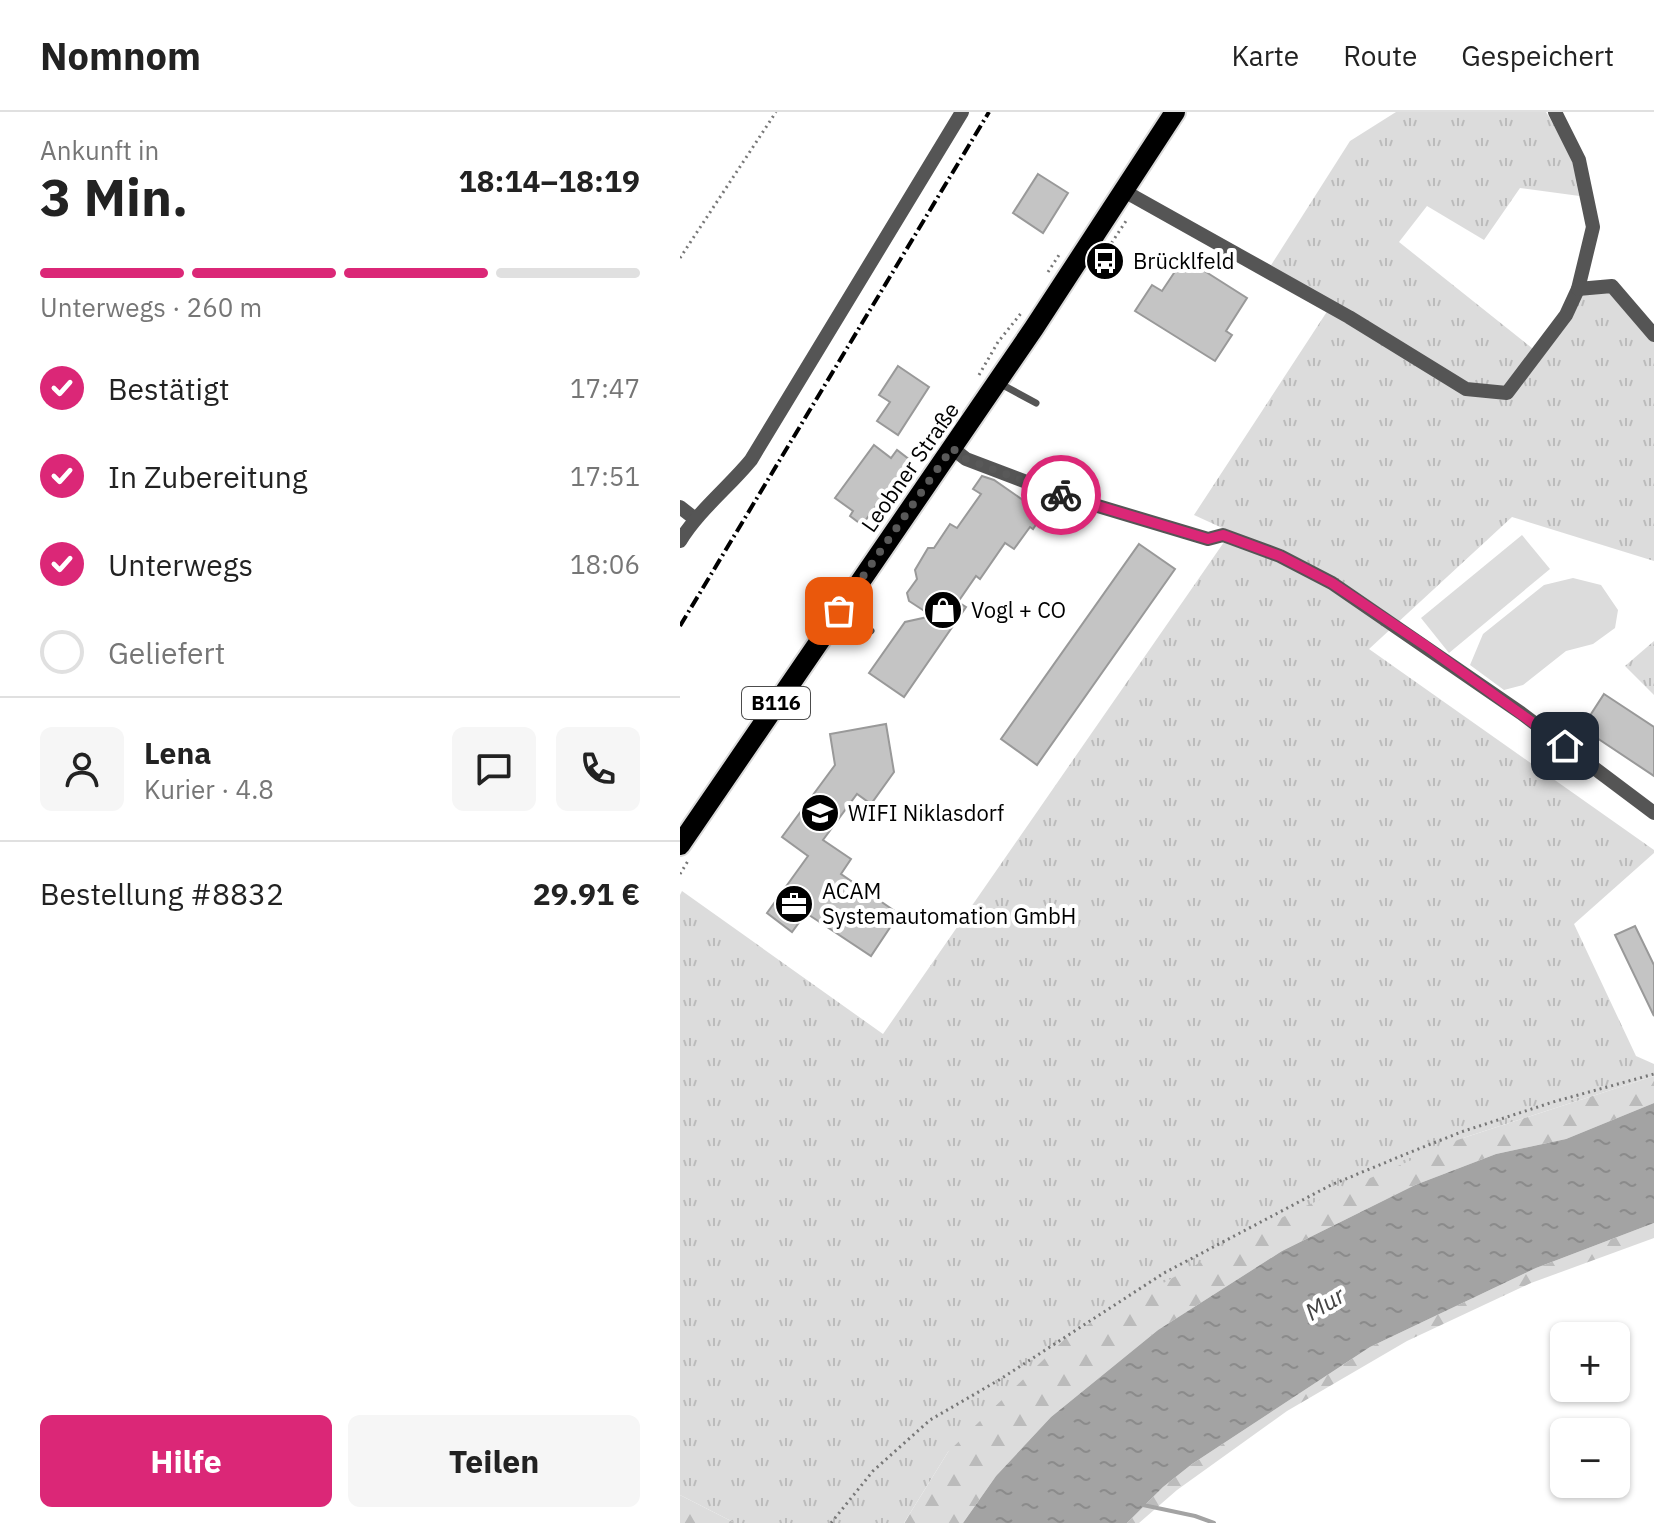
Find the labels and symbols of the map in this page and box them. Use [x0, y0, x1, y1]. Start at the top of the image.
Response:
bus stop icon: Brücklfeld [1084, 240, 1126, 282]
place label: Brücklfeld [1133, 246, 1234, 275]
street label: Leobner Straße [854, 396, 965, 537]
courier [1021, 455, 1101, 535]
pin [805, 577, 873, 645]
shop icon: Vogl + CO [922, 589, 964, 631]
place label: Vogl + CO [971, 595, 1066, 624]
road number: B116 [742, 687, 810, 719]
pin [1531, 712, 1599, 780]
school or university icon: WIFI Niklasdorf [799, 792, 841, 834]
place label: WIFI Niklasdorf [848, 798, 1004, 827]
place label: ACAM Systemautomation GmbH [822, 876, 1076, 930]
office icon: ACAM Systemautomation GmbH [773, 883, 815, 925]
water label: Mur [1299, 1278, 1351, 1327]

